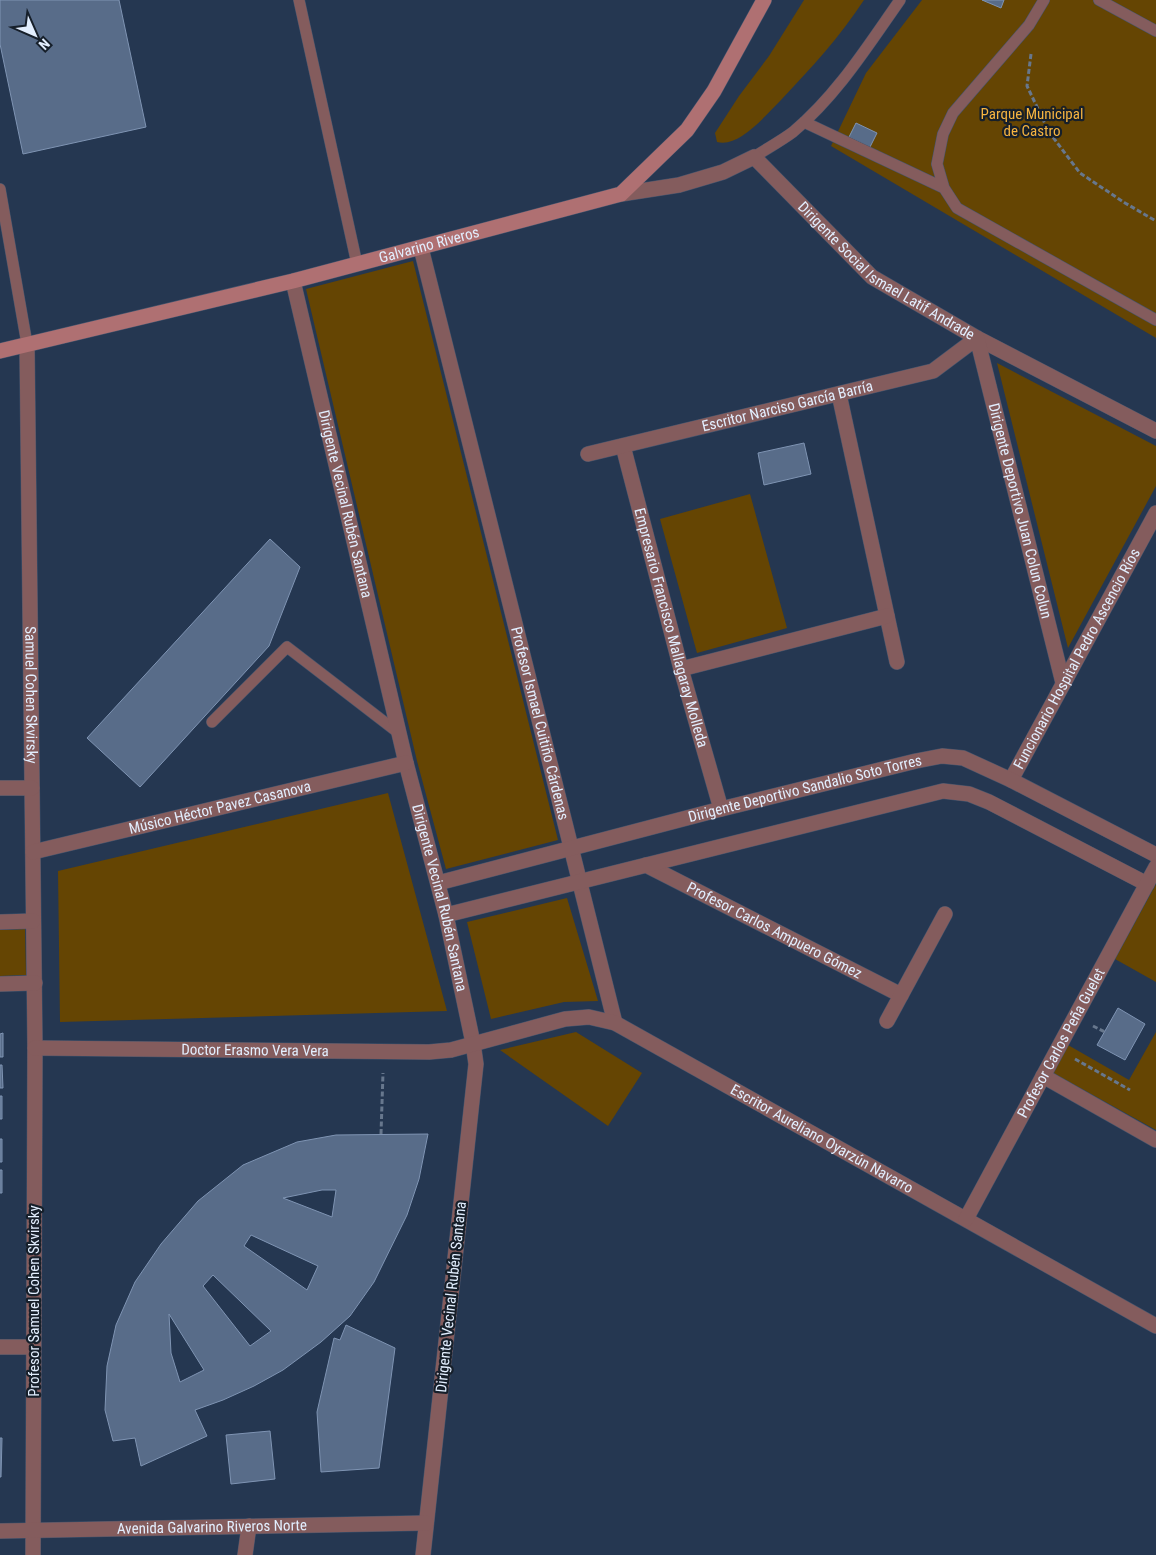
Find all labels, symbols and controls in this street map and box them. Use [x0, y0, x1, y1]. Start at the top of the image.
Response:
north arrow [10, 10, 60, 60]
text: N [36, 36, 53, 53]
park label: Parque Municipal de Castro [981, 105, 1083, 140]
street label: Dirigente Social Ismael Latif Andrade [794, 198, 978, 344]
street label: Galvarino Riveros [377, 223, 481, 267]
street label: Escritor Narciso García Barría [700, 377, 875, 435]
street label: Dirigente Deportivo Juan Colun Colun [985, 401, 1056, 620]
street label: Dirigente Vecinal Rubén Santana [315, 408, 376, 600]
street label: Empresario Francisco Mallagaray Molleda [630, 506, 712, 750]
street label: Funcionario Hospital Pedro Ascencio Ríos [1010, 545, 1144, 772]
street label: Profesor Ismael Cuitiño Cárdenas [507, 625, 573, 822]
street label: Samuel Cohen Skvirsky [21, 626, 41, 764]
street label: Dirigente Deportivo Sandalio Soto Torres [686, 751, 923, 826]
street label: Músico Héctor Pavez Casanova [127, 777, 313, 838]
street label: Dirigente Vecinal Rubén Santana [408, 802, 471, 993]
street label: Profesor Carlos Ampuero Gómez [684, 878, 865, 983]
street label: Profesor Carlos Peña Guelet [1013, 965, 1109, 1121]
street label: Doctor Erasmo Vera Vera [181, 1040, 329, 1060]
street label: Escritor Aureliano Oyarzún Navarro [727, 1080, 916, 1197]
street label: Dirigente Vecinal Rubén Santana [432, 1201, 470, 1393]
street label: Profesor Samuel Cohen Skvirsky [25, 1205, 43, 1397]
street label: Avenida Galvarino Riveros Norte [117, 1516, 307, 1538]

